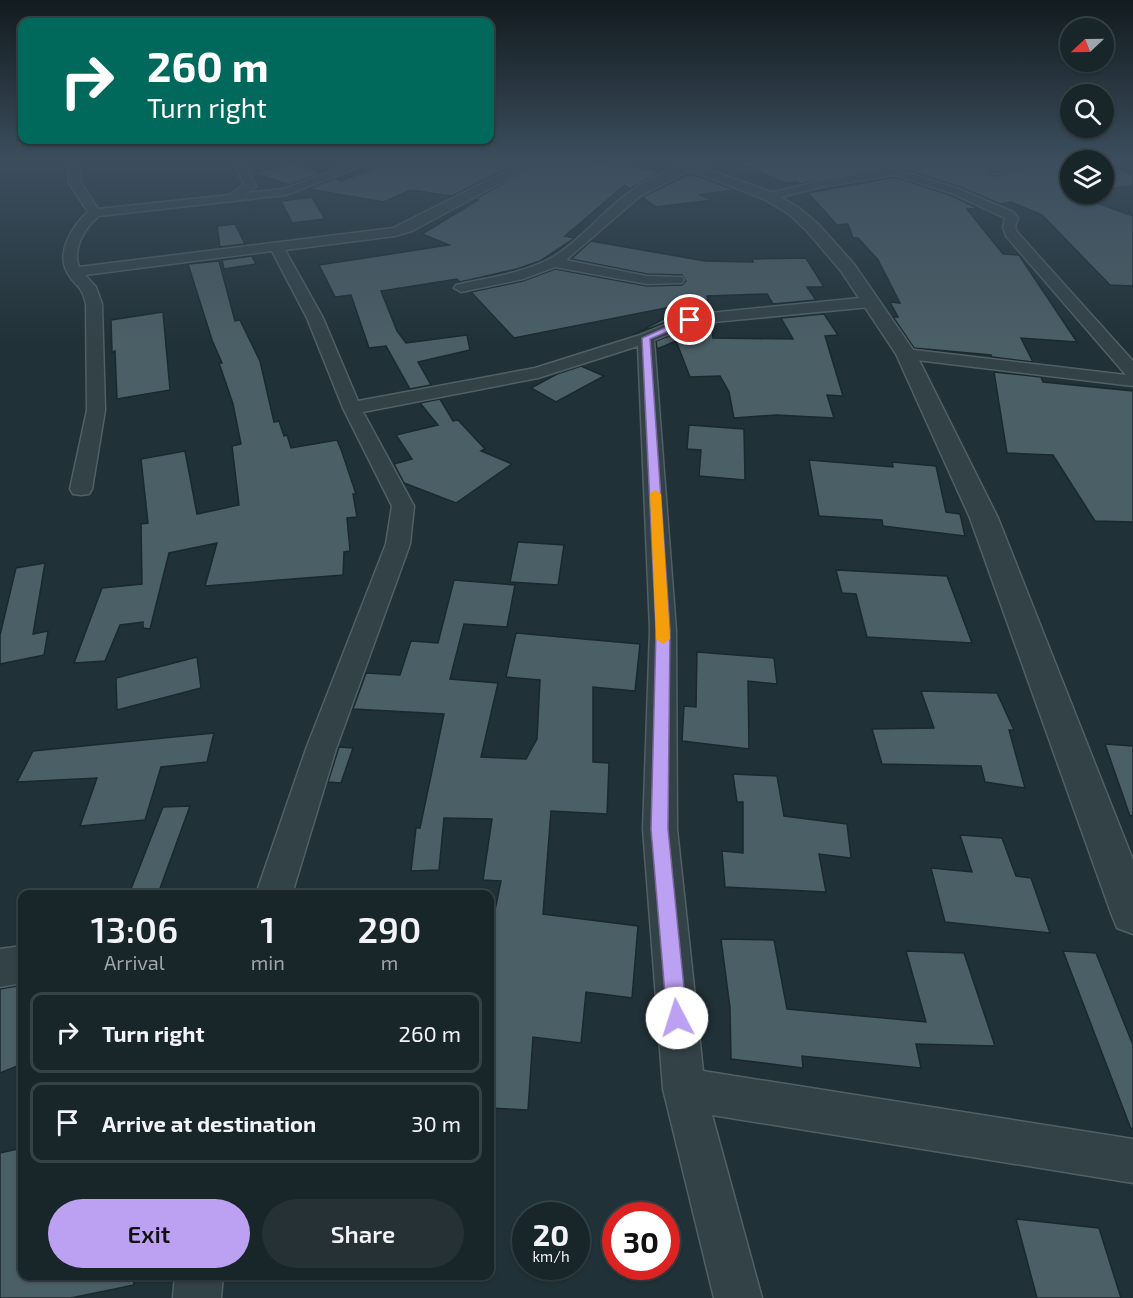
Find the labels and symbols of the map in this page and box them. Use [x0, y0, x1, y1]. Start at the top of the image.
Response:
north arrow [1060, 18, 1114, 72]
pin [664, 294, 715, 345]
position arrow [645, 986, 709, 1050]
speed limit sign: 30 [602, 1202, 680, 1280]

